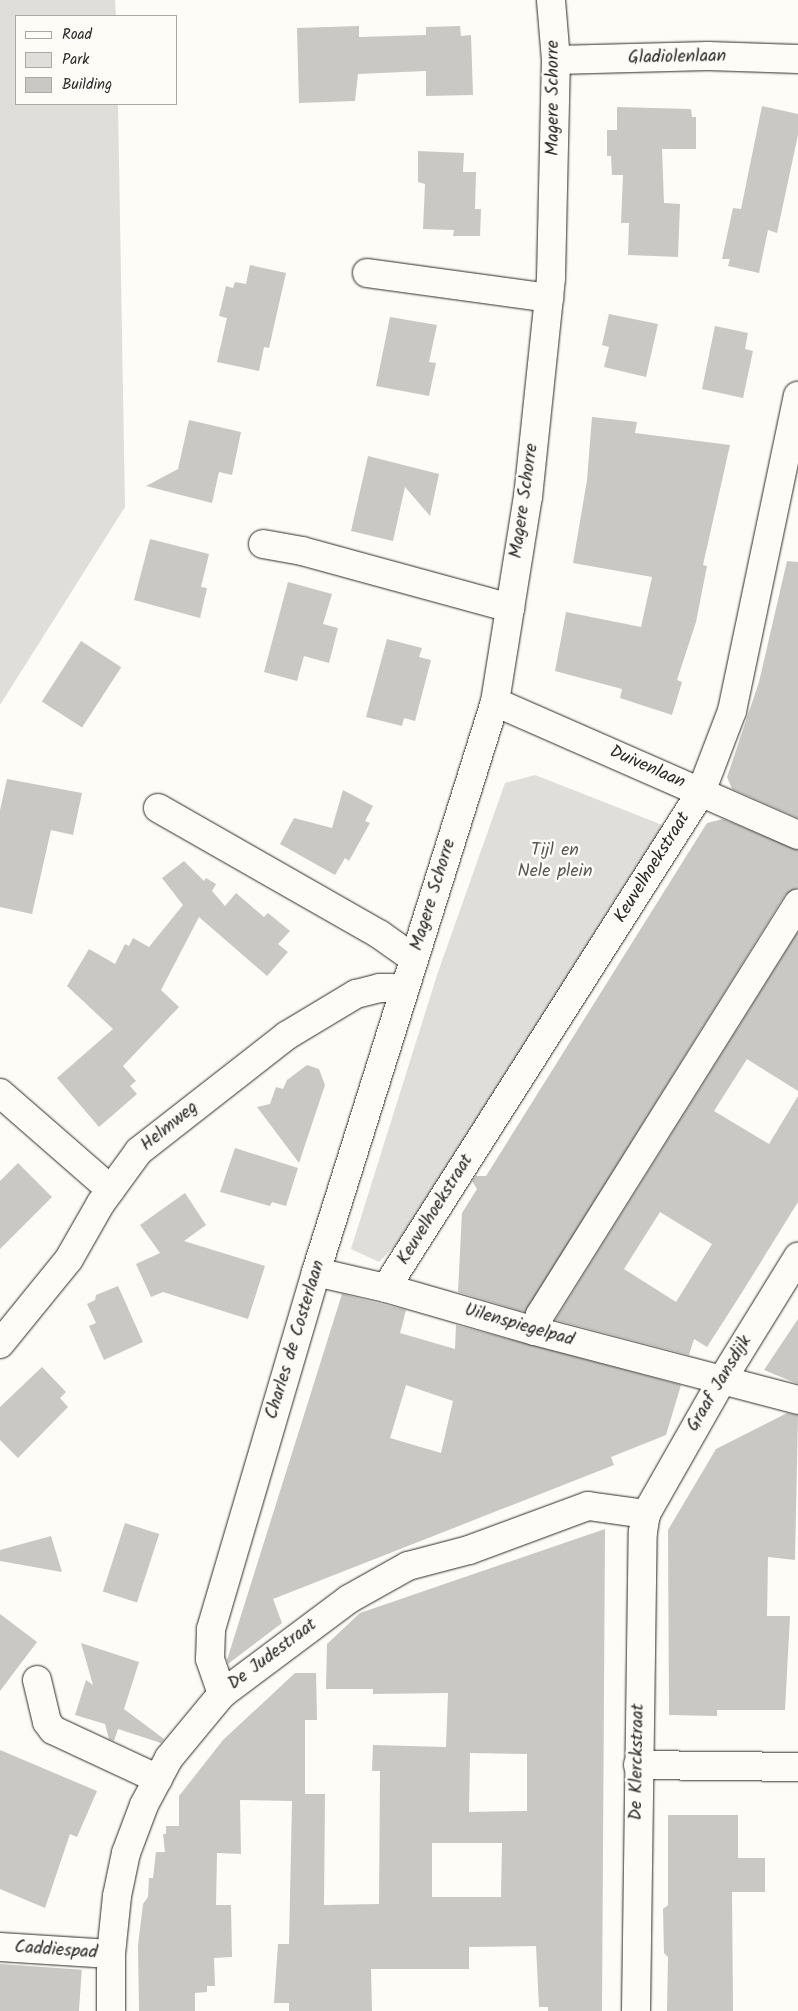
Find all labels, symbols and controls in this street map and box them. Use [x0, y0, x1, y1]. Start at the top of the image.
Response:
legend [15, 15, 178, 105]
text: Road [62, 23, 92, 47]
street label: Magere Schorre [543, 40, 565, 156]
street label: Gladiolenlaan [628, 46, 726, 70]
text: Park [62, 48, 89, 72]
text: Building [62, 73, 112, 97]
street label: Magere Schorre [506, 442, 544, 560]
street label: Duivenlaan [606, 742, 688, 794]
street label: Keuvelhoekstraat [610, 809, 696, 927]
street label: Magere Schorre [407, 836, 461, 954]
park label: Tijl en Nele plein [517, 841, 593, 884]
street label: Helmweg [137, 1097, 203, 1157]
street label: Keuvelhoekstraat [393, 1151, 479, 1269]
street label: Charles de Costerlaan [262, 1258, 330, 1422]
street label: Uilenspiegelpad [462, 1300, 576, 1352]
street label: Graaf Jansdijk [683, 1332, 757, 1436]
street label: De Judestraat [224, 1615, 322, 1695]
street label: De Klerckstraat [626, 1703, 650, 1821]
street label: Caddiespad [14, 1937, 98, 1965]

